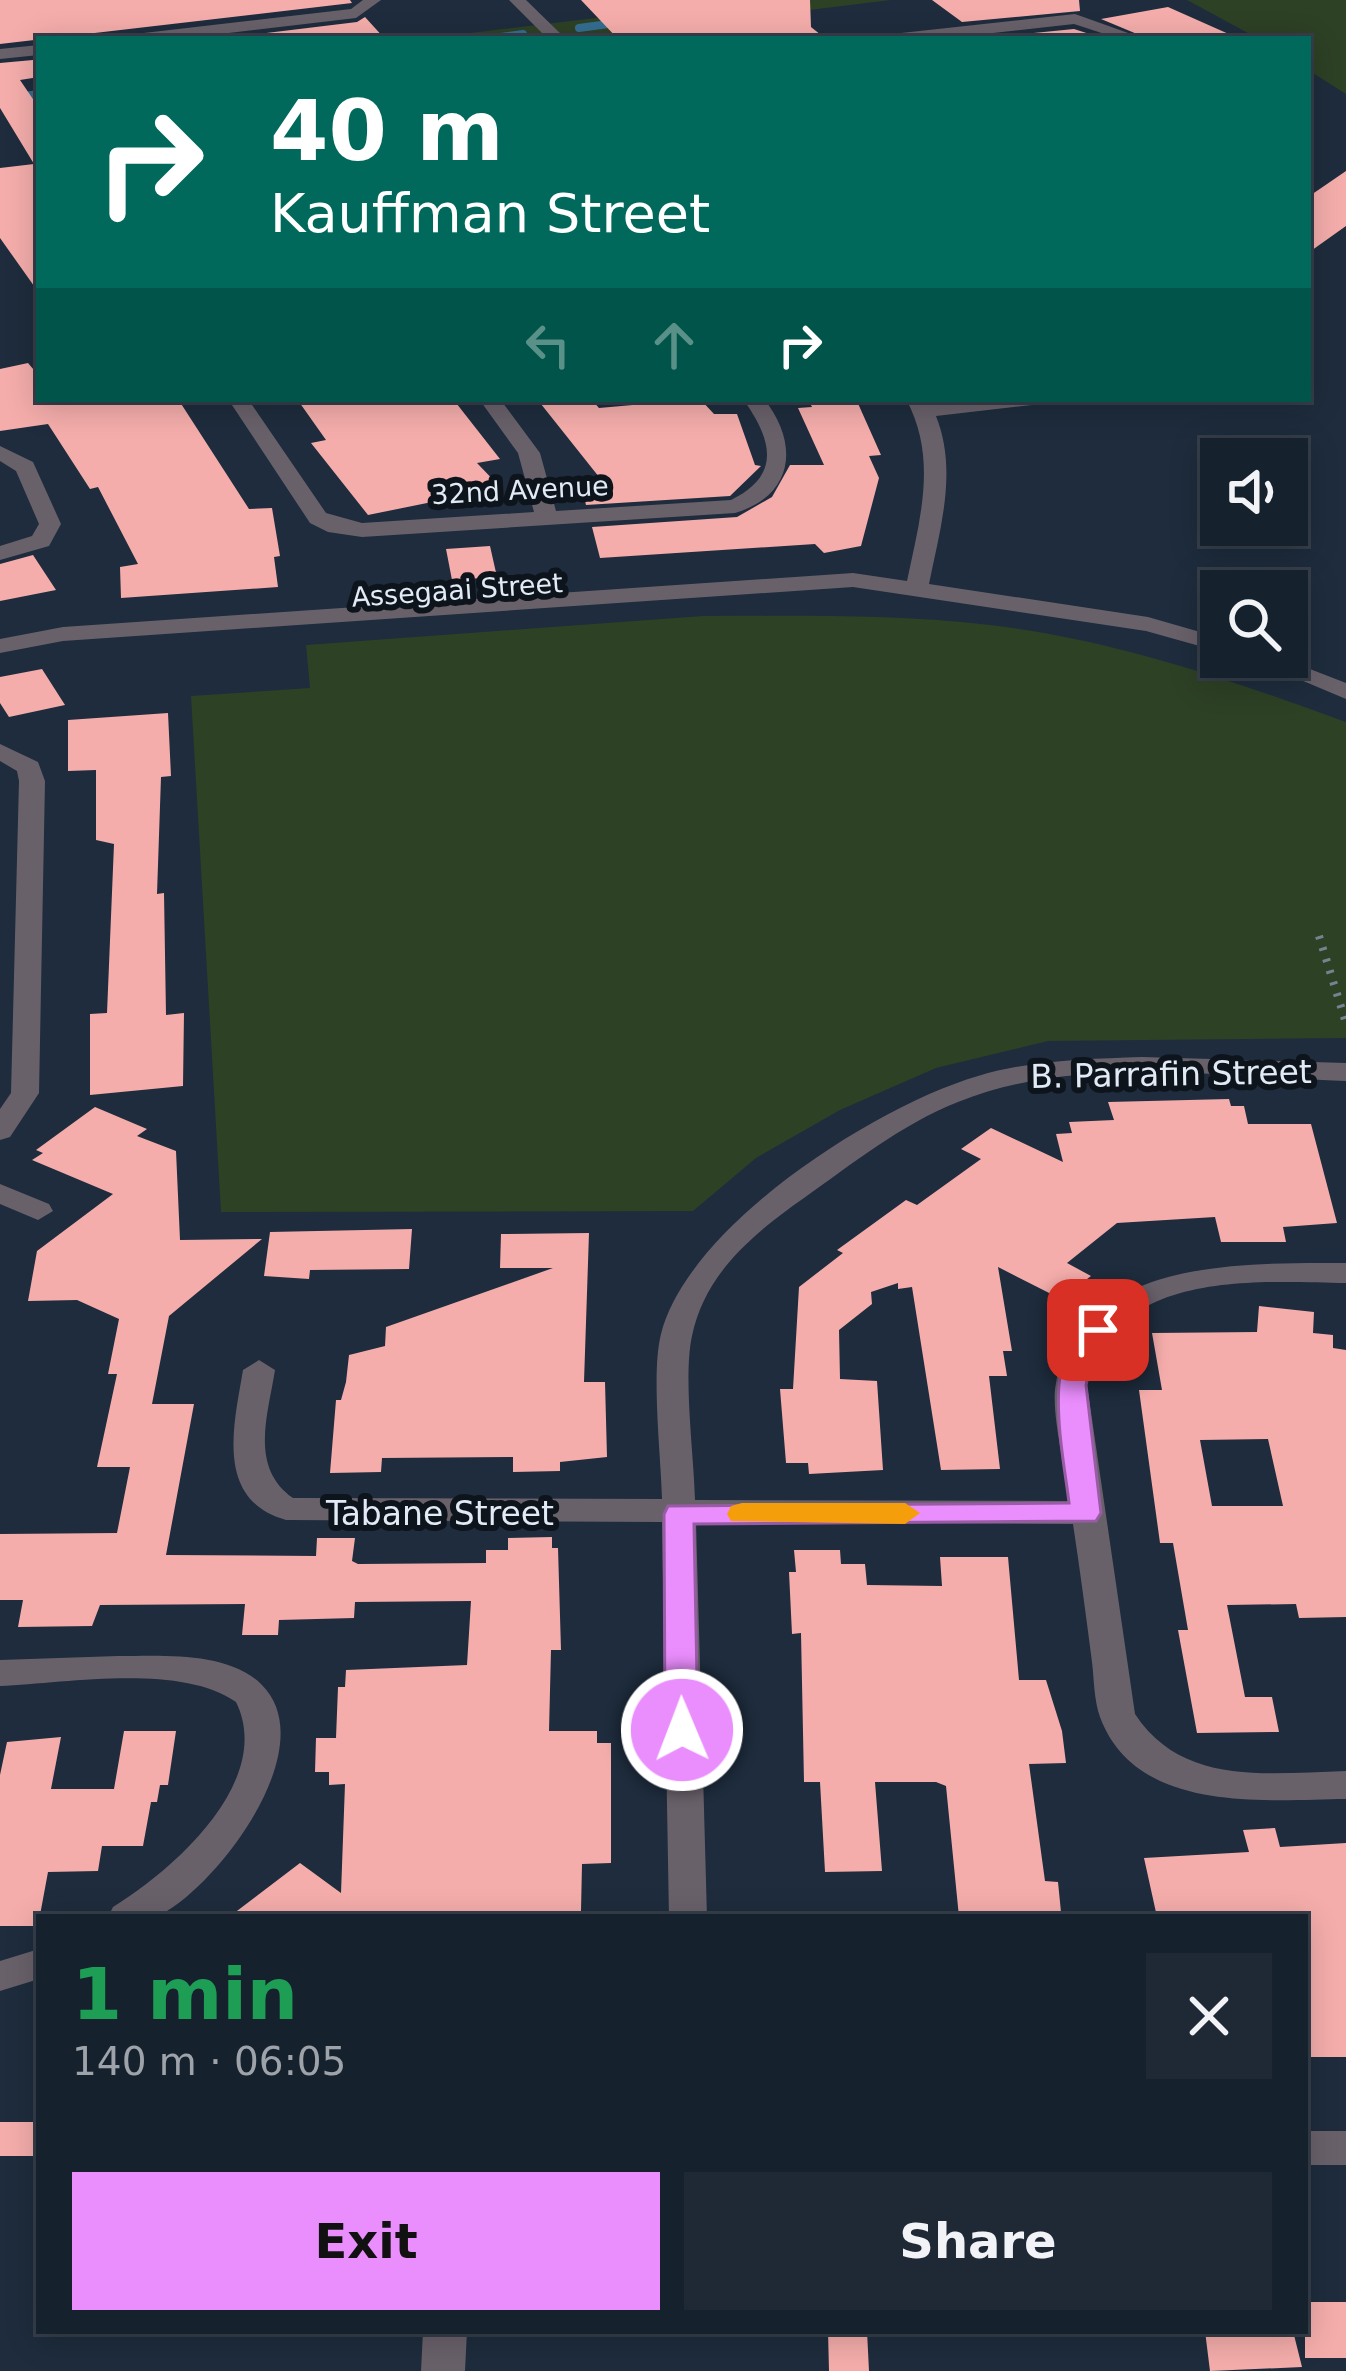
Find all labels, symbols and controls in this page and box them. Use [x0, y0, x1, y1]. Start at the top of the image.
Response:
text: 40 m [270, 82, 504, 180]
icon: right [72, 84, 228, 240]
text: Kauffman Street [270, 182, 710, 245]
icon: left [515, 312, 581, 378]
icon: ahead [641, 312, 707, 378]
icon: right [767, 312, 833, 378]
map controls [1200, 438, 1308, 678]
button: sound [1200, 438, 1308, 546]
street label: 32nd Avenue [431, 470, 609, 510]
street label: Assegaai Street [350, 567, 564, 613]
button: search [1200, 570, 1308, 678]
street label: B. Parrafin Street [1030, 1052, 1312, 1096]
pin [1047, 1279, 1149, 1381]
icon: arrive [1065, 1297, 1131, 1363]
street label: Tabane Street [325, 1494, 554, 1533]
position arrow [619, 1667, 745, 1793]
text: 1 min [72, 1952, 298, 2036]
button: close [1146, 1953, 1272, 2079]
text: 140 m · 06:05 [72, 2039, 346, 2084]
button: Exit [72, 2172, 660, 2310]
button: Share [684, 2172, 1272, 2310]

